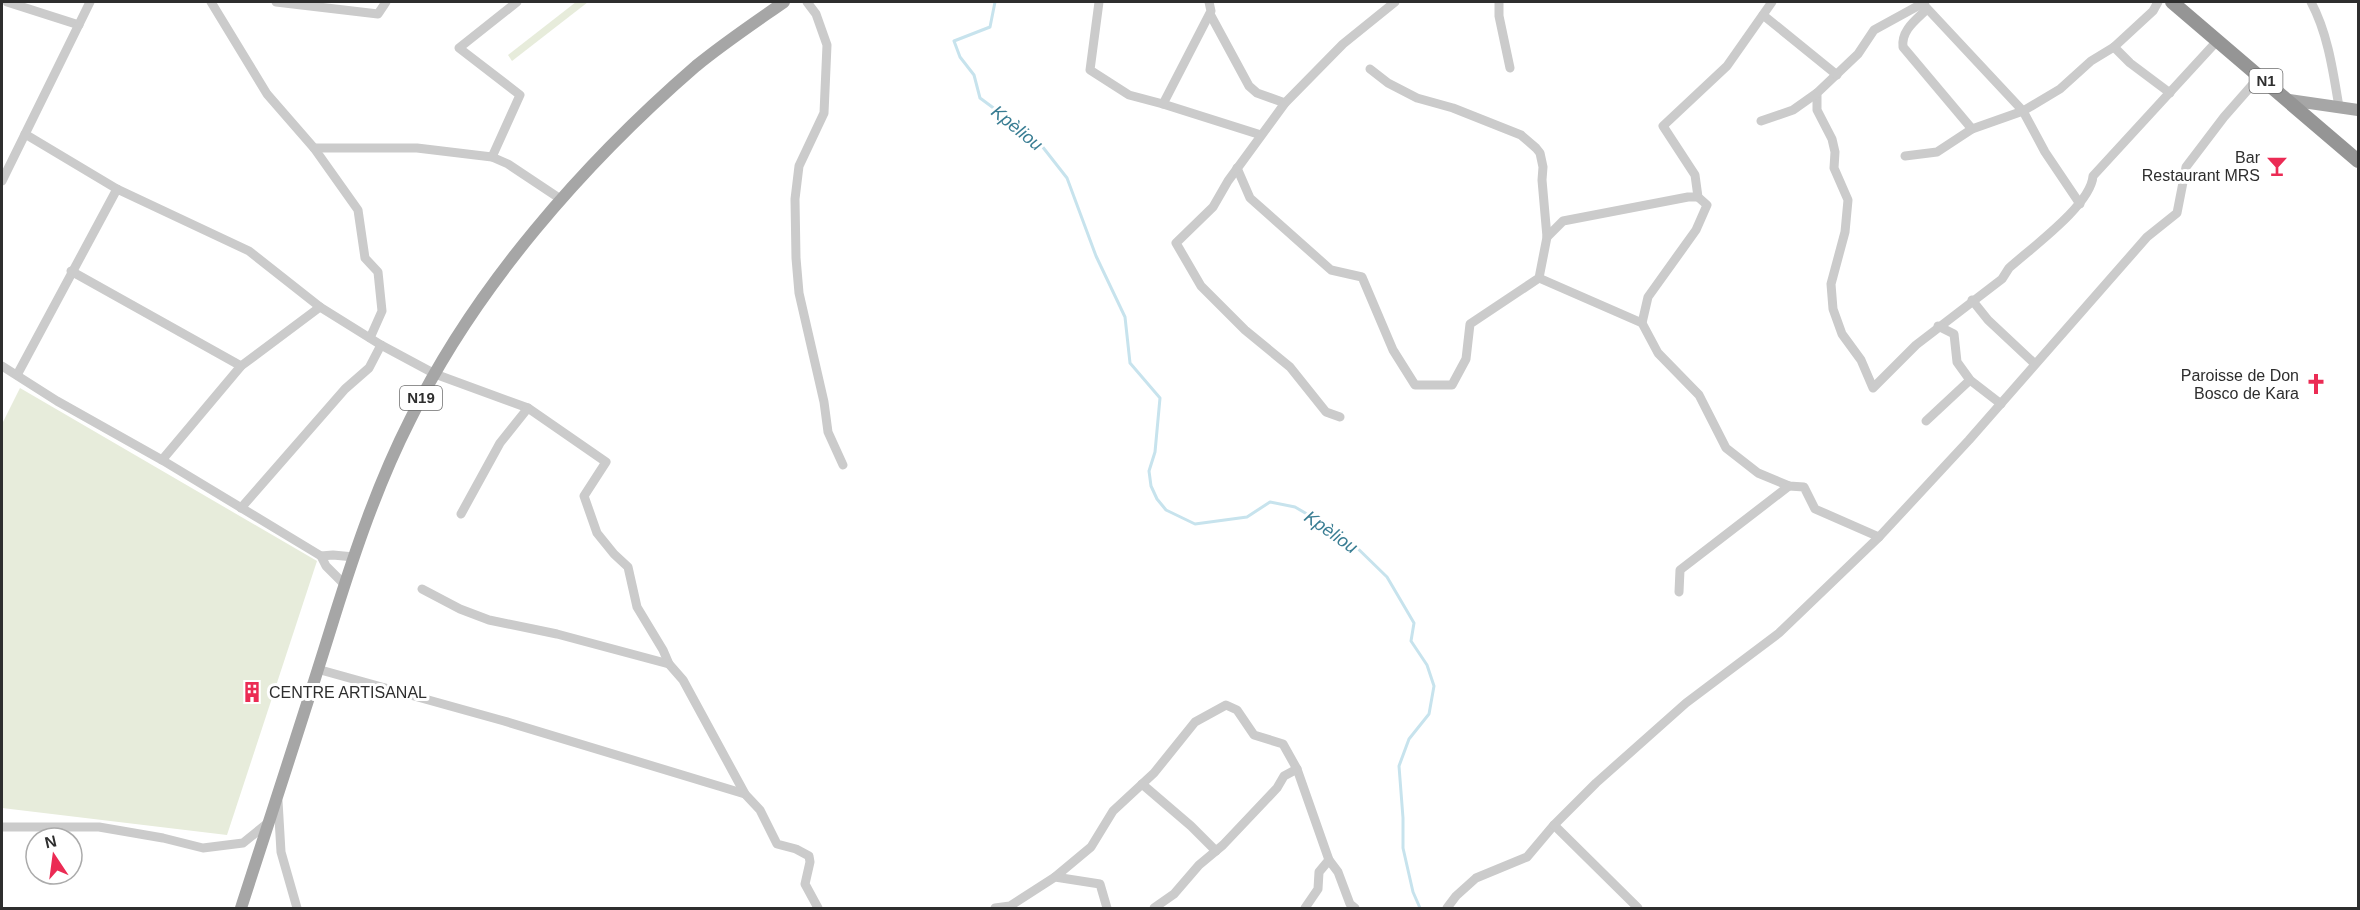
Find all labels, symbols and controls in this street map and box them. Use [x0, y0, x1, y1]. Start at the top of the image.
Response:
road number: N1 [2250, 69, 2282, 93]
water label: Kpèliou [987, 101, 1047, 155]
place label: Bar Restaurant MRS [2142, 149, 2261, 184]
bar icon: Bar Restaurant MRS [2265, 154, 2289, 178]
place label: Paroisse de Don Bosco de Kara [2181, 367, 2299, 402]
church icon: Paroisse de Don Bosco de Kara [2304, 372, 2328, 396]
road number: N19 [400, 386, 442, 410]
water label: Kpèliou [1301, 507, 1361, 557]
building icon: CENTRE ARTISANAL [240, 680, 264, 704]
place label: CENTRE ARTISANAL [269, 684, 427, 701]
north arrow [24, 826, 84, 886]
text: N [43, 832, 58, 851]

